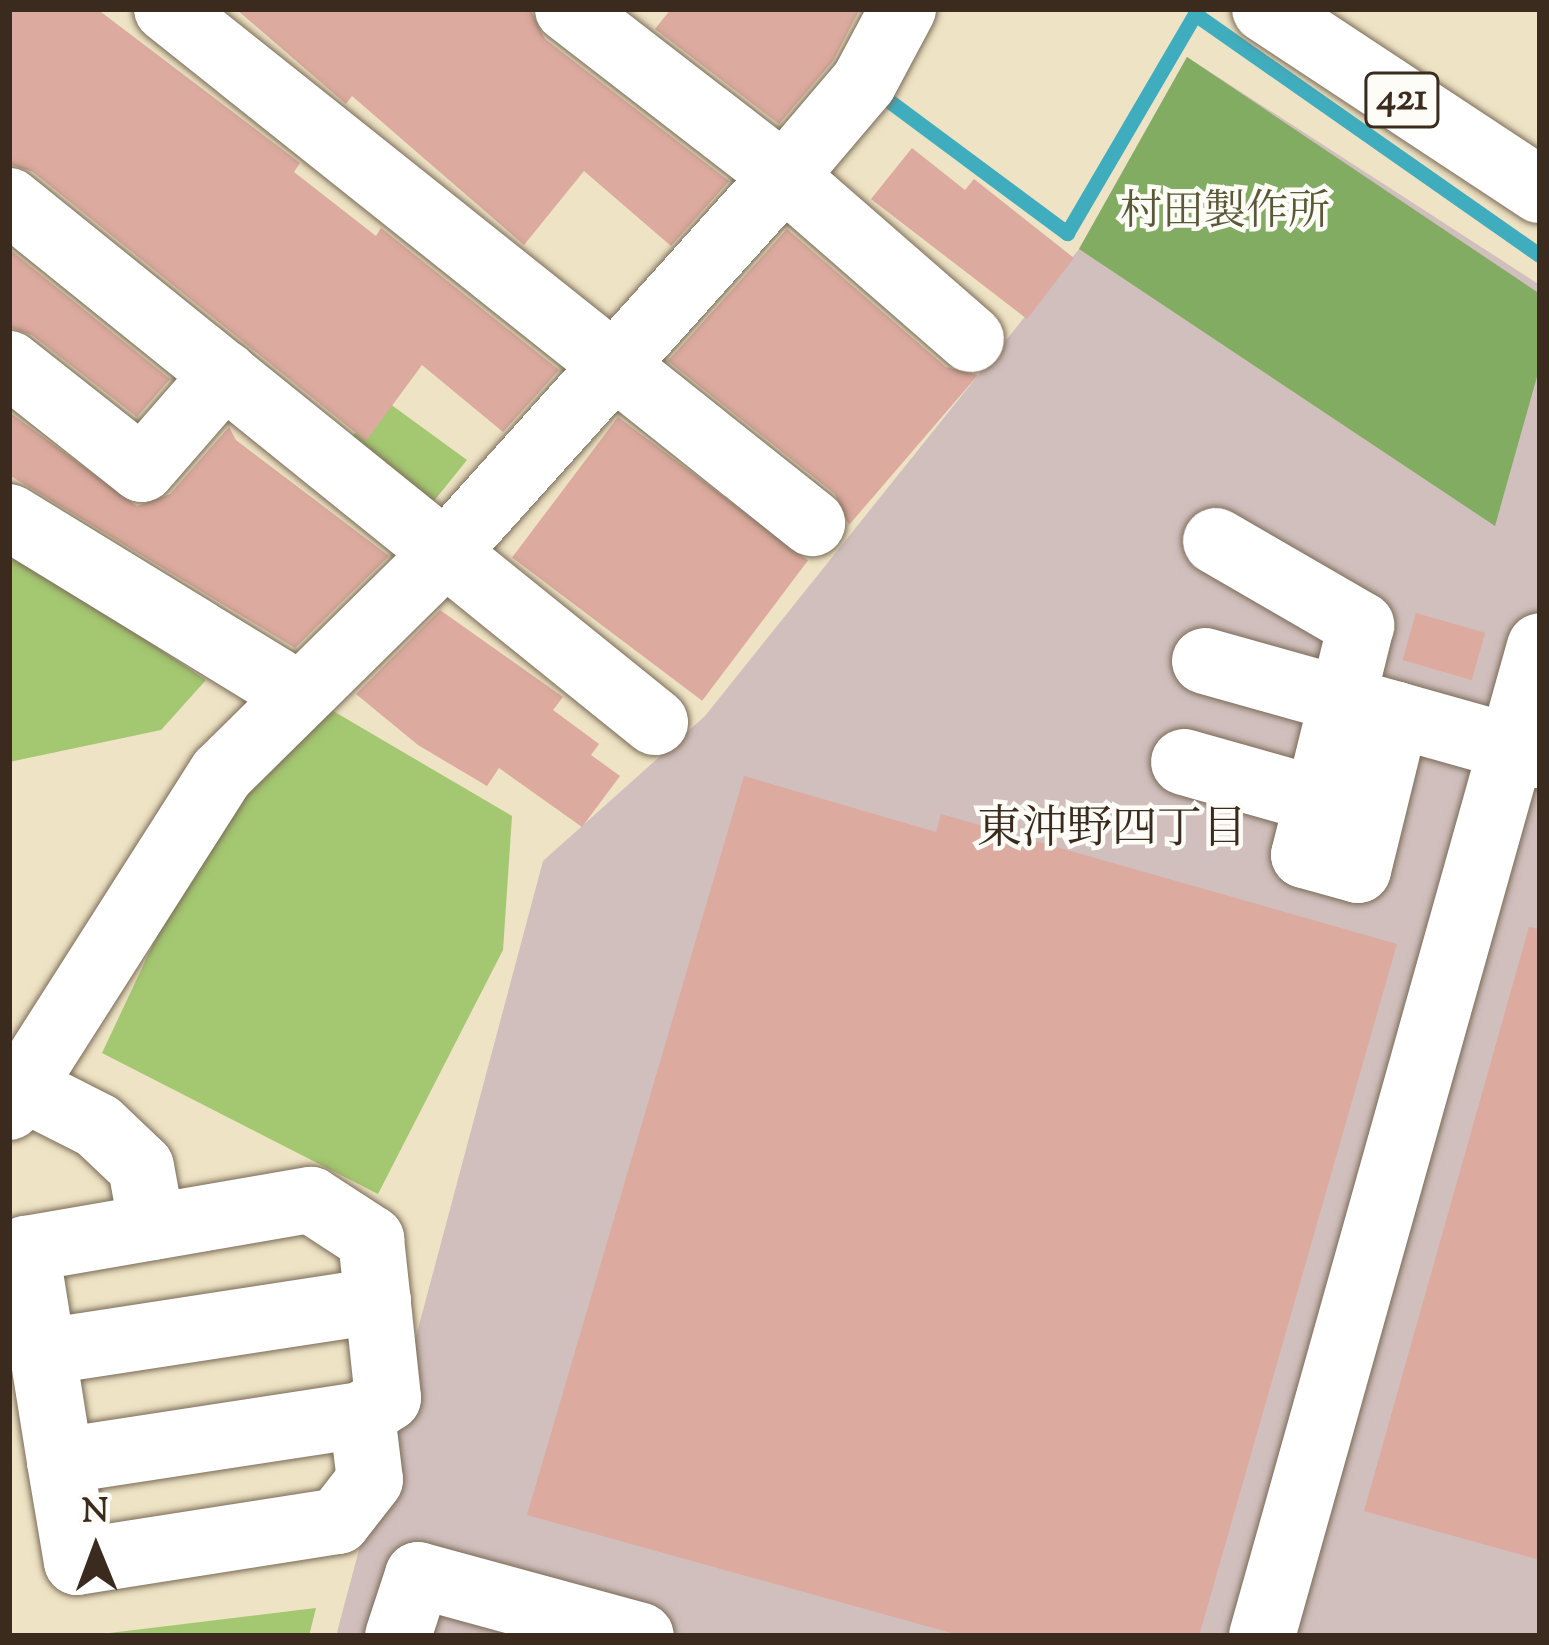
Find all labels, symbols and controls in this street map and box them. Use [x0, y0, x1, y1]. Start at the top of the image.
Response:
road number: 421 [1363, 67, 1441, 133]
park label: 村田製作所 [1120, 189, 1330, 239]
district label: 東沖野四丁目 [977, 805, 1247, 859]
north arrow [36, 1489, 156, 1609]
text: N [82, 1489, 109, 1537]

